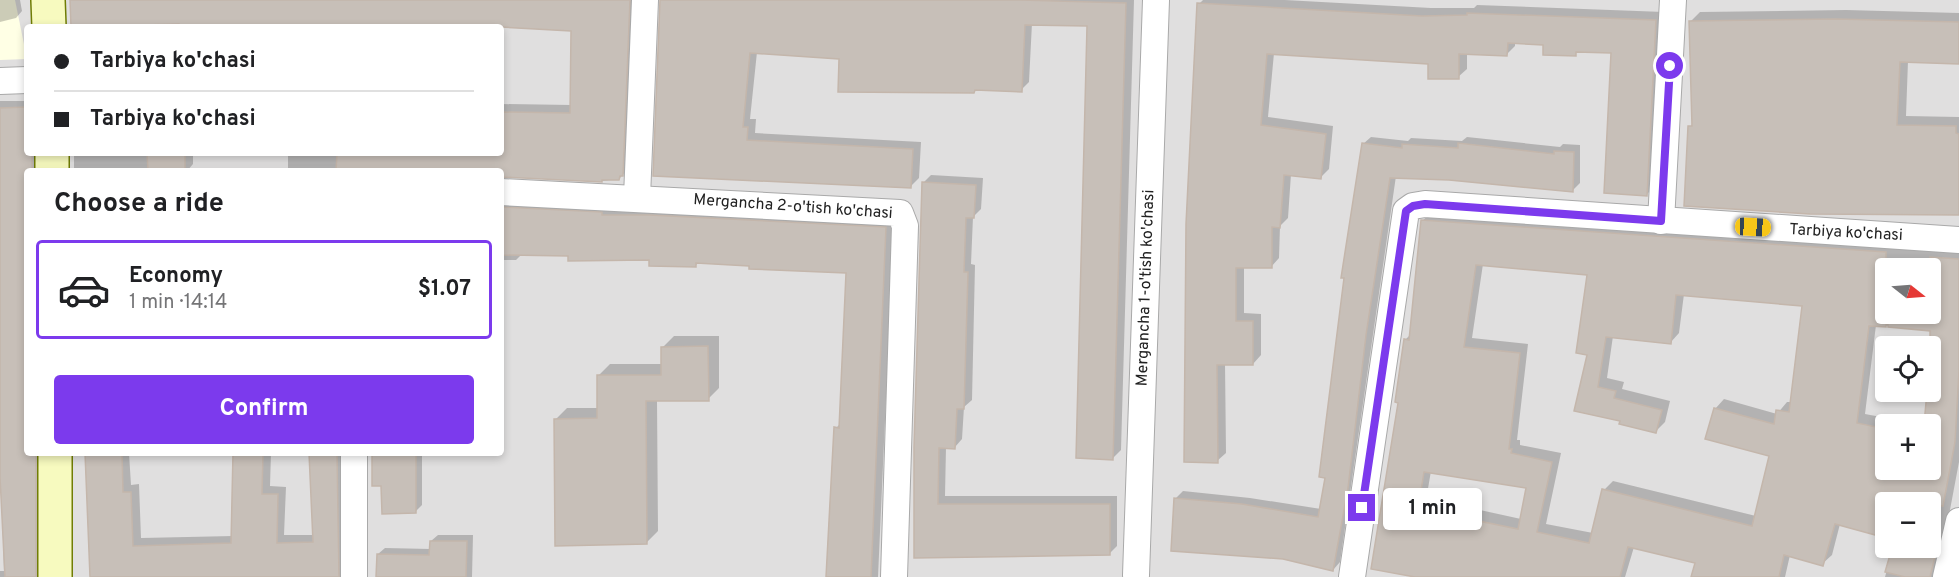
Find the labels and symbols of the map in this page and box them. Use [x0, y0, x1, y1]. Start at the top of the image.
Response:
route start [1656, 52, 1683, 79]
street label: Mergancha 1-o'tish ko'chasi [1133, 189, 1159, 387]
street label: Mergancha 2-o'tish ko'chasi [693, 190, 893, 224]
car [1735, 217, 1771, 237]
street label: Tarbiya ko'chasi [1789, 220, 1903, 246]
north arrow [1875, 258, 1941, 324]
callout: 1 min [1383, 487, 1482, 529]
route end [1348, 494, 1375, 521]

